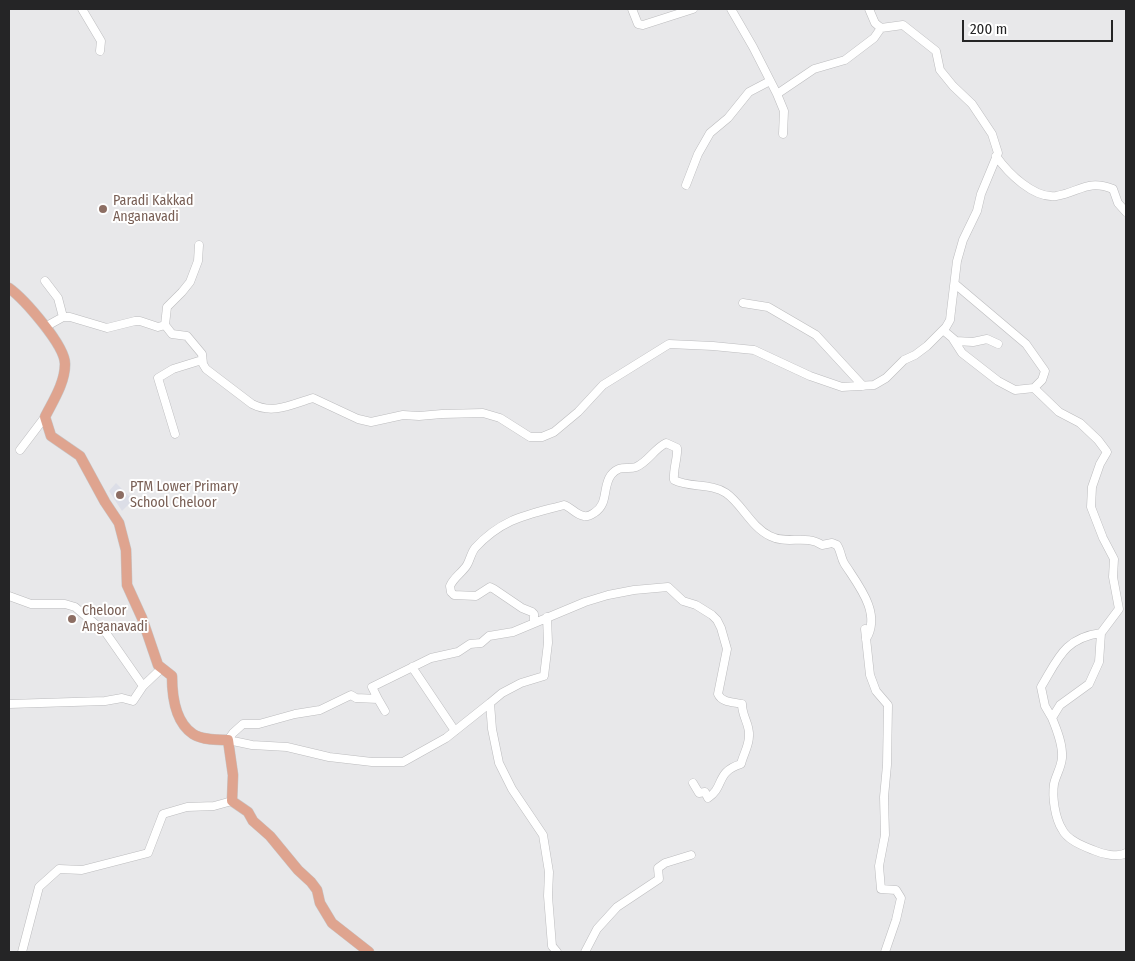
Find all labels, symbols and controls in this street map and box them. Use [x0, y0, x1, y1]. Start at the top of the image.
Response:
scale bar [965, 10, 1116, 42]
text: 200 m [970, 20, 1007, 38]
place label: Paradi Kakkad Anganavadi [113, 193, 193, 226]
marker: Paradi Kakkad Anganavadi [97, 203, 109, 215]
place label: PTM Lower Primary School Cheloor [130, 479, 238, 512]
marker: PTM Lower Primary School Cheloor [114, 489, 126, 501]
place label: Cheloor Anganavadi [82, 603, 148, 636]
marker: Cheloor Anganavadi [66, 613, 78, 625]

